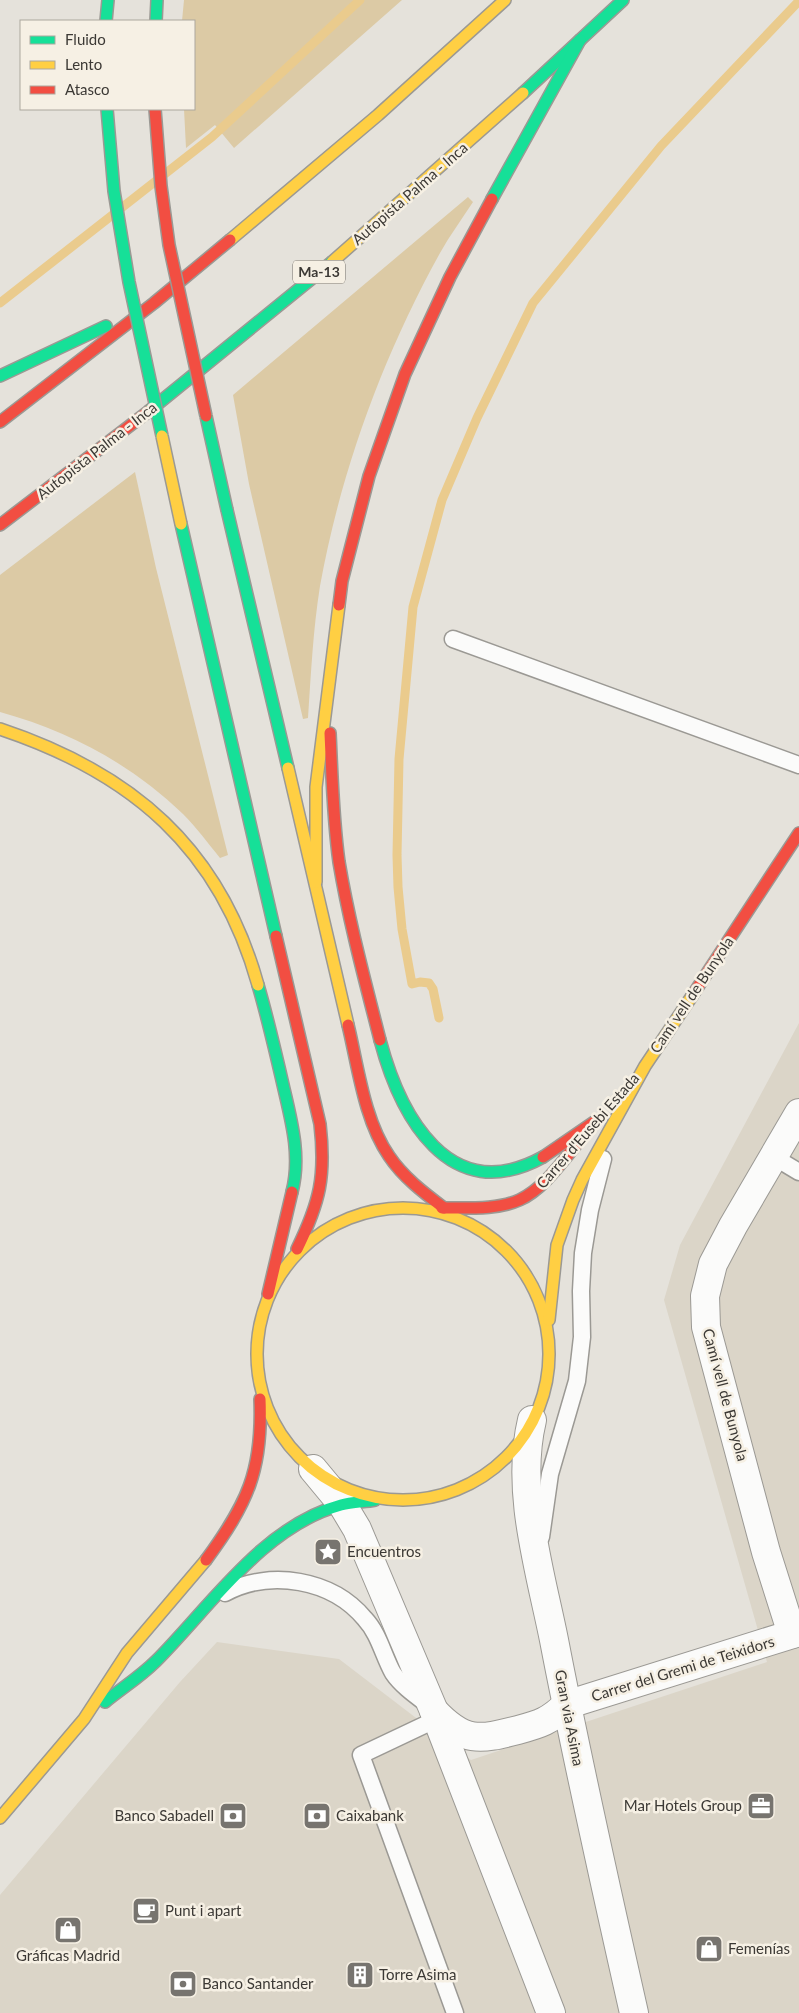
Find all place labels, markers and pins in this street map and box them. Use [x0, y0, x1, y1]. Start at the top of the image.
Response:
place icon: Encuentros [313, 1537, 343, 1567]
place label: Encuentros [347, 1542, 421, 1560]
office icon: Mar Hotels Group [746, 1791, 776, 1821]
place label: Mar Hotels Group [624, 1796, 742, 1814]
bank icon: Banco Sabadell [218, 1801, 248, 1831]
bank icon: Caixabank [302, 1801, 332, 1831]
place label: Banco Sabadell [114, 1806, 214, 1824]
place label: Caixabank [336, 1806, 404, 1824]
cafe icon: Punt i apart [131, 1896, 161, 1926]
place label: Punt i apart [165, 1901, 242, 1919]
shop icon: Gráficas Madrid [53, 1915, 83, 1945]
shop icon: Femenías [694, 1934, 724, 1964]
place label: Femenías [728, 1939, 790, 1957]
place label: Gráficas Madrid [16, 1946, 120, 1964]
building icon: Torre Asima [345, 1960, 375, 1990]
place label: Torre Asima [379, 1965, 456, 1983]
bank icon: Banco Santander [168, 1969, 198, 1999]
place label: Banco Santander [202, 1974, 314, 1992]

